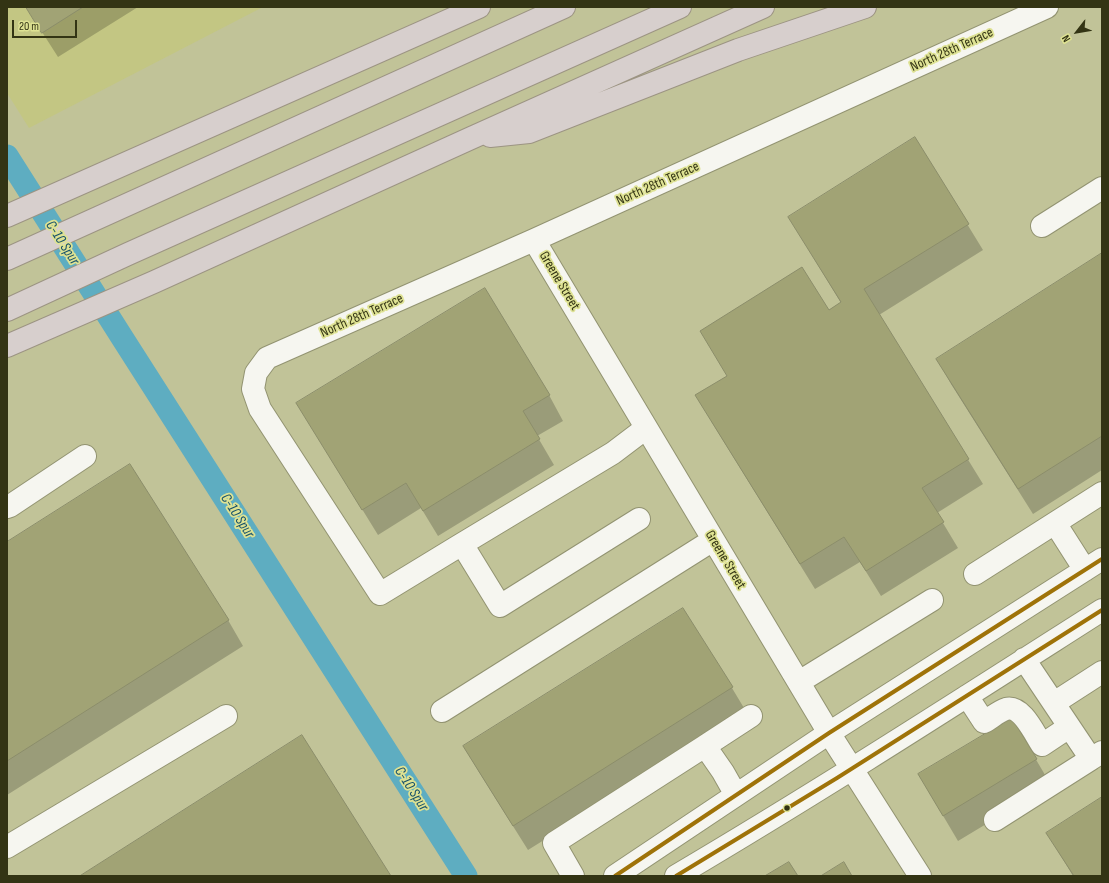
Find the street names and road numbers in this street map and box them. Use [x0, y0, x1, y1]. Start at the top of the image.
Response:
street label: North 28th Terrace [908, 24, 996, 76]
street label: North 28th Terrace [614, 158, 702, 210]
street label: Greene Street [535, 249, 583, 313]
street label: North 28th Terrace [318, 290, 406, 342]
street label: Greene Street [701, 528, 749, 592]

